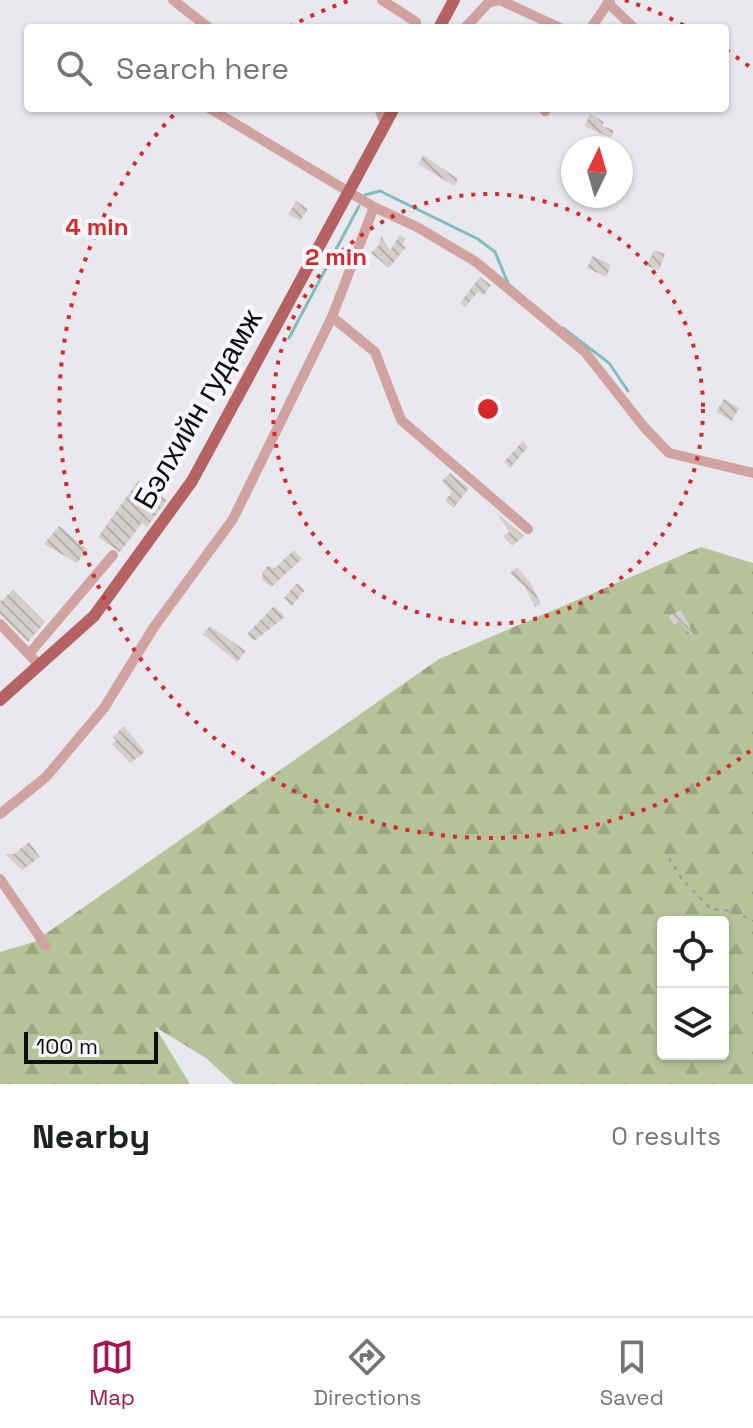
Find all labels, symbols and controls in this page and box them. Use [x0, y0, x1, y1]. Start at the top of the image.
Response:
search box [24, 24, 729, 112]
icon: search [52, 46, 96, 90]
text: Search here [116, 49, 289, 88]
north arrow [561, 136, 633, 208]
text: 4 min [65, 211, 129, 242]
text: 2 min [305, 241, 367, 272]
street label: Бэлхийн гудамж [125, 302, 271, 516]
centre of rings [474, 395, 502, 423]
map controls [657, 916, 729, 1060]
button: locate [657, 916, 729, 988]
button: layers [657, 988, 729, 1060]
scale bar [24, 1028, 158, 1064]
text: 100 m [36, 1032, 98, 1060]
text: Nearby [32, 1115, 150, 1158]
text: 0 results [611, 1119, 721, 1153]
tab: Map [89, 1335, 135, 1411]
tab: Directions [313, 1335, 421, 1411]
tab: Saved [600, 1335, 664, 1411]

